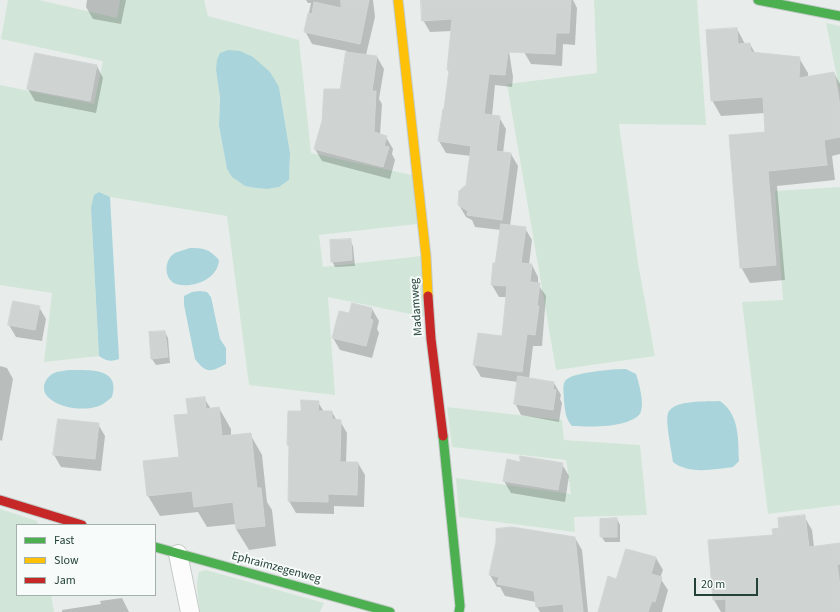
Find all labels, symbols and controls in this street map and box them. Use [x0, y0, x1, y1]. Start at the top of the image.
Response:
street label: Madamweg [408, 278, 426, 336]
legend [16, 524, 156, 596]
text: Fast [54, 532, 74, 549]
street label: Ephraimzegenweg [230, 549, 322, 587]
text: Slow [54, 552, 79, 569]
scale bar [696, 570, 760, 596]
text: Jam [54, 572, 76, 589]
text: 20 m [701, 576, 725, 593]

